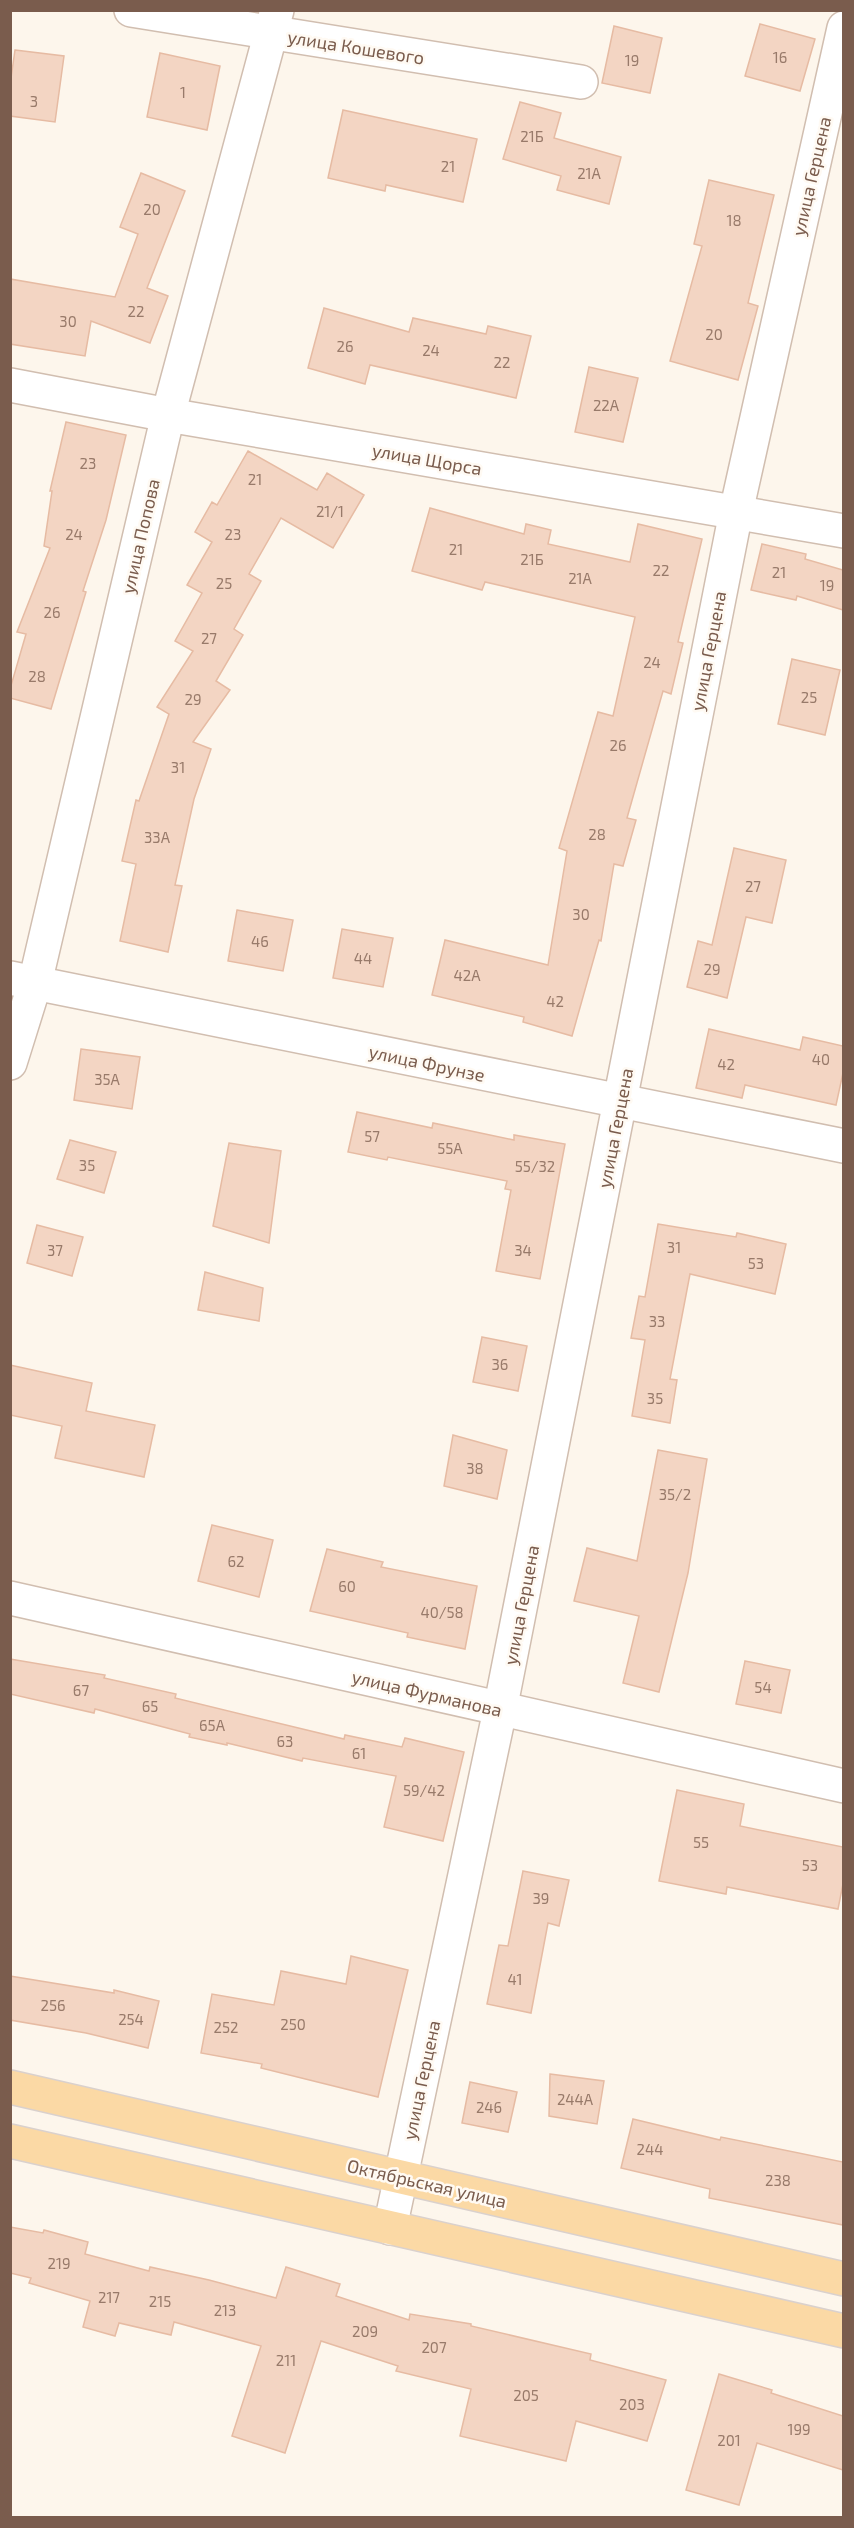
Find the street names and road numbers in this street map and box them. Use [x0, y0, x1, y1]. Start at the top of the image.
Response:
street label: улица Кошевого [286, 25, 426, 69]
street label: улица Герцена [787, 114, 835, 238]
street label: улица Щорса [370, 439, 484, 479]
street label: улица Попова [116, 476, 164, 596]
street label: улица Герцена [686, 589, 730, 713]
street label: улица Фрунзе [367, 1040, 487, 1086]
street label: улица Герцена [593, 1066, 637, 1190]
street label: улица Герцена [499, 1543, 543, 1667]
street label: улица Фурманова [350, 1665, 504, 1721]
street label: улица Герцена [398, 2018, 444, 2142]
street label: Октябрьская улица [345, 2154, 509, 2212]

